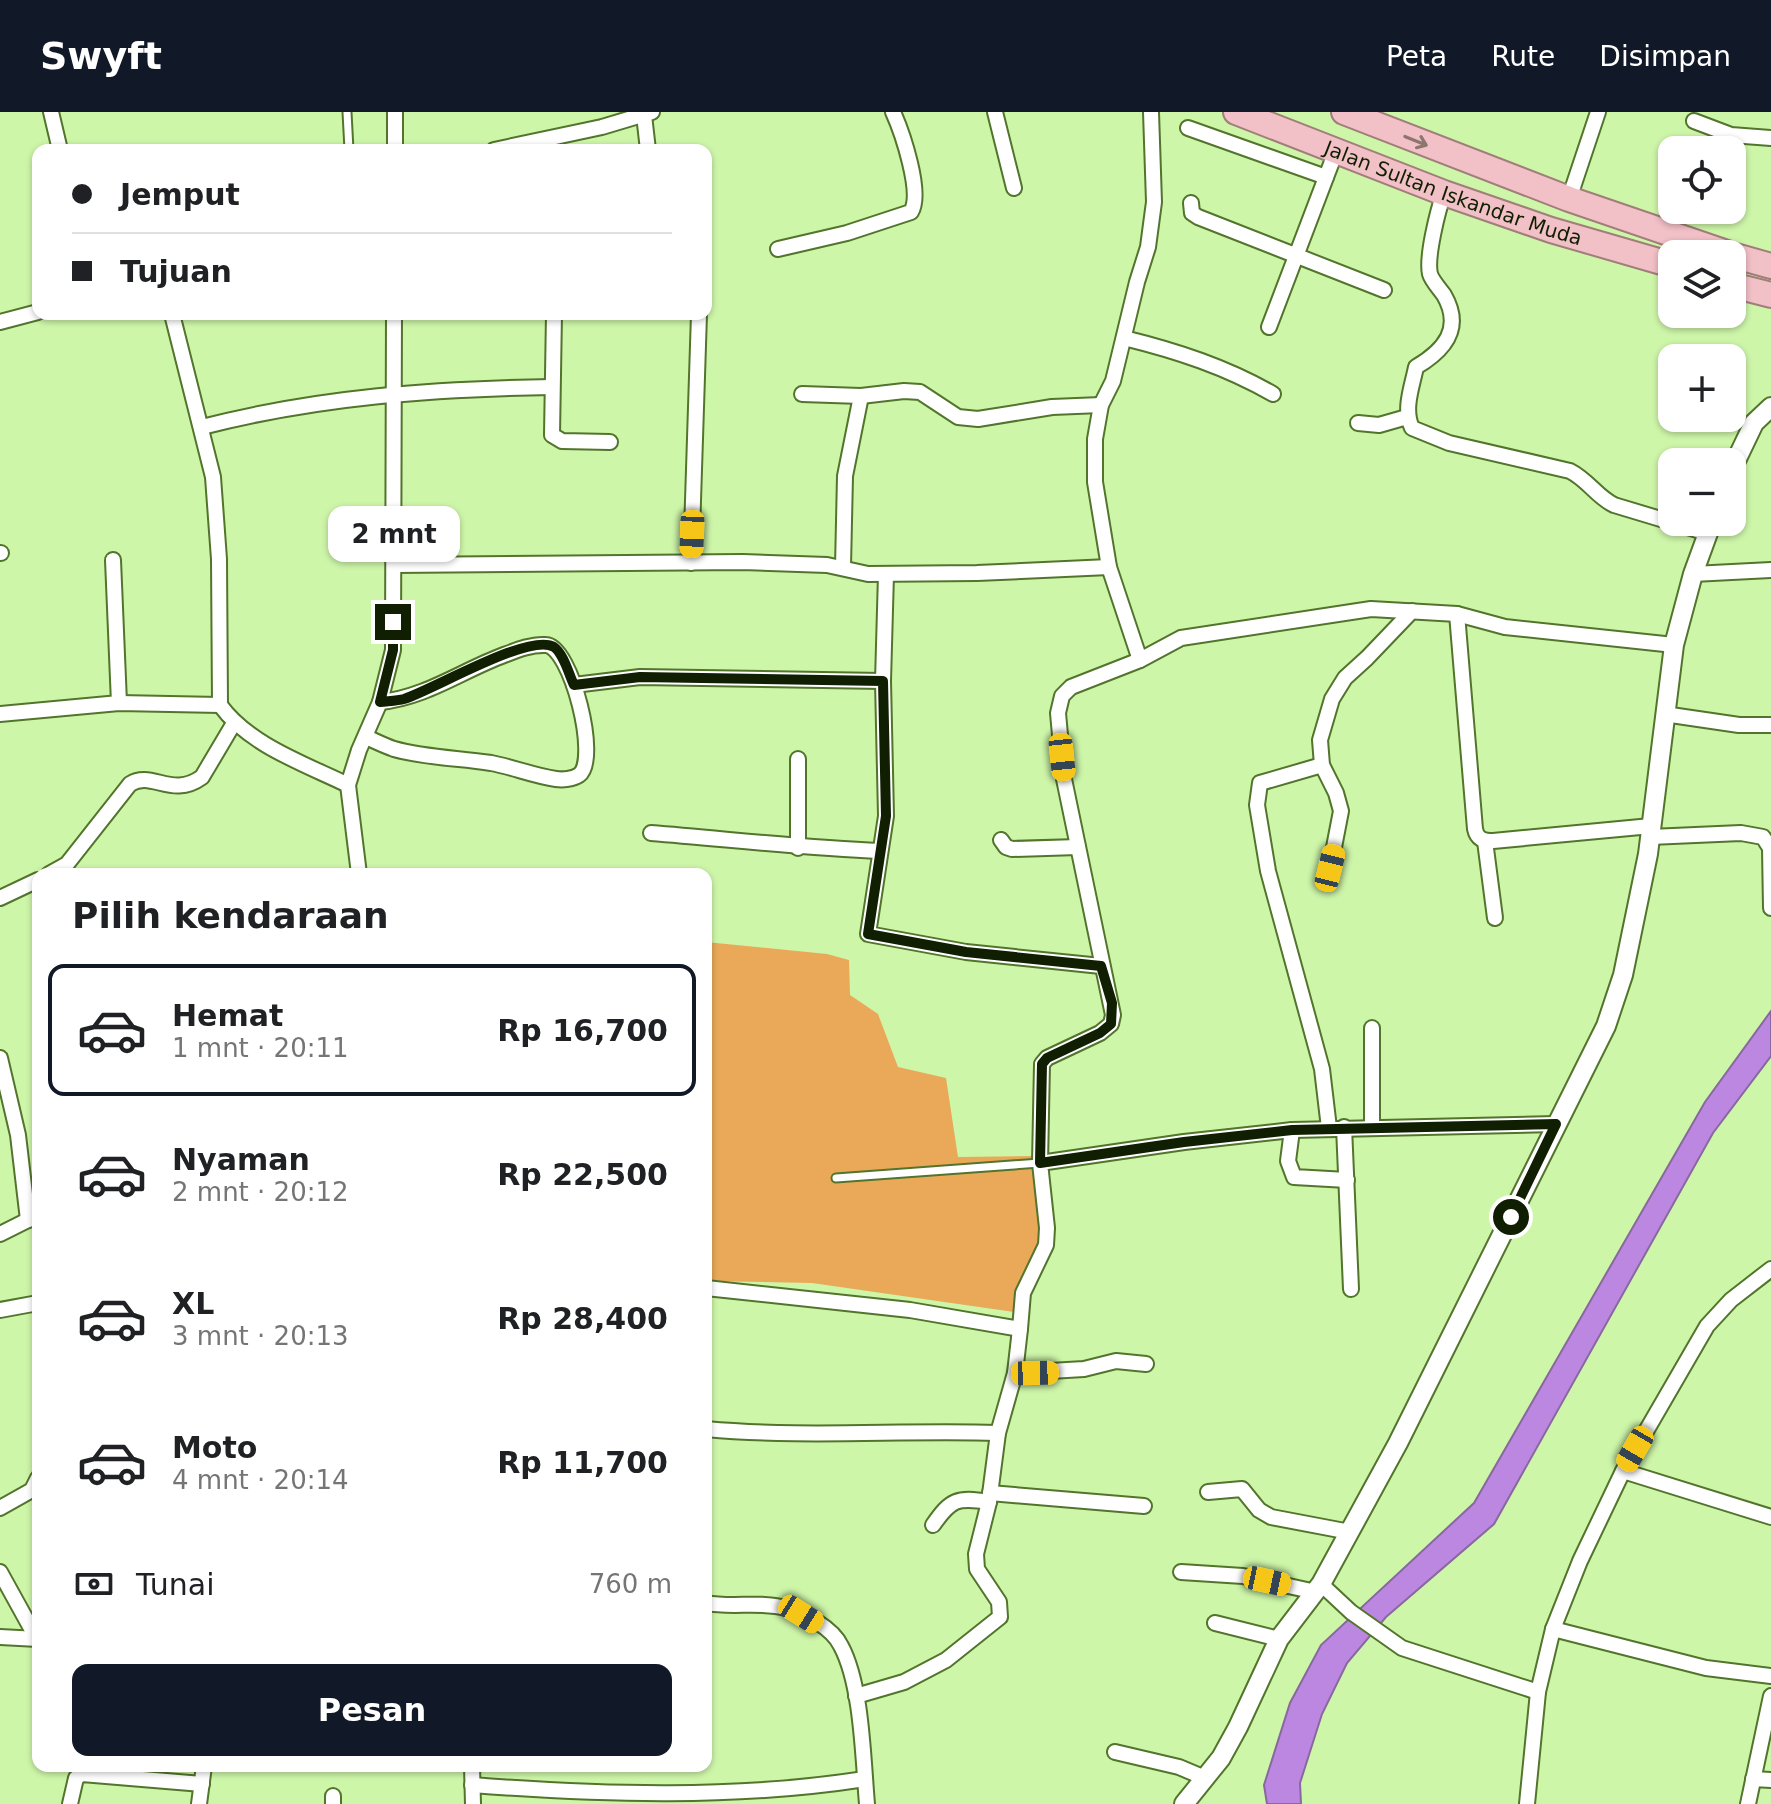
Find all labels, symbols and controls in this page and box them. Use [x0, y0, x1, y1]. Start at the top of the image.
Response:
text: Swyft [40, 34, 162, 78]
text: Peta [1386, 40, 1447, 73]
text: Rute [1491, 40, 1555, 73]
text: Disimpan [1599, 40, 1731, 73]
street label: Jalan Sultan Iskandar Muda [1319, 135, 1585, 250]
one-way arrow [1403, 135, 1428, 149]
map controls [1658, 136, 1746, 536]
button: locate [1658, 136, 1746, 224]
text: Jemput [120, 177, 240, 212]
button: layers [1658, 240, 1746, 328]
text: Tujuan [120, 254, 232, 289]
button: + [1658, 344, 1746, 432]
button: − [1658, 448, 1746, 536]
callout: 2 mnt [327, 506, 459, 562]
car [679, 510, 705, 558]
text: 2 mnt [351, 519, 437, 549]
route end [375, 604, 411, 640]
car [1048, 732, 1076, 782]
car [1313, 842, 1347, 894]
text: Pilih kendaraan [72, 895, 389, 936]
icon: car [76, 994, 148, 1066]
text: Hemat [172, 998, 283, 1033]
text: Rp 16,700 [497, 1013, 668, 1048]
text: 1 mnt · 20:11 [172, 1033, 349, 1063]
icon: car [76, 1138, 148, 1210]
text: Nyaman [172, 1142, 310, 1177]
text: Rp 22,500 [497, 1157, 668, 1192]
text: 2 mnt · 20:12 [172, 1177, 349, 1207]
route start [1493, 1199, 1529, 1235]
icon: car [76, 1282, 148, 1354]
text: XL [172, 1286, 214, 1321]
text: Rp 28,400 [497, 1301, 668, 1336]
text: 3 mnt · 20:13 [172, 1321, 349, 1351]
car [1011, 1361, 1059, 1385]
car [1613, 1422, 1657, 1476]
icon: car [76, 1426, 148, 1498]
text: Moto [172, 1430, 257, 1465]
text: Rp 11,700 [497, 1445, 668, 1480]
text: 4 mnt · 20:14 [172, 1465, 349, 1495]
icon: cash [72, 1562, 116, 1606]
car [1241, 1564, 1293, 1598]
text: Tunai [136, 1567, 215, 1602]
text: 760 m [589, 1569, 672, 1599]
car [774, 1591, 828, 1637]
button: Pesan [72, 1664, 672, 1756]

